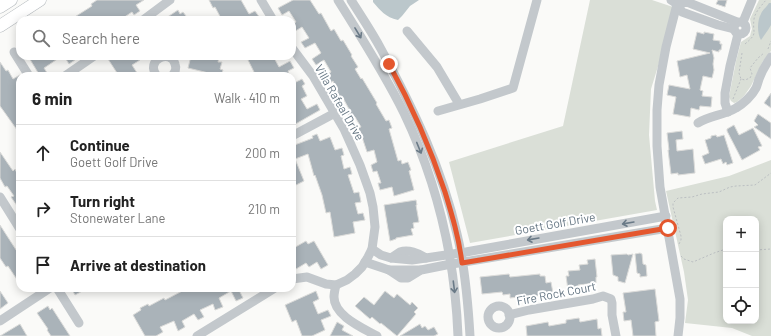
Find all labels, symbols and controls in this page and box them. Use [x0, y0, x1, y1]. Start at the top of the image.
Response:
search box [16, 16, 296, 60]
icon: search [30, 27, 52, 49]
one-way arrow [355, 27, 363, 39]
text: Search here [62, 29, 140, 47]
route end [380, 55, 398, 73]
street label: Villa Rafeal Drive [313, 61, 367, 143]
text: 6 min [32, 88, 72, 108]
text: Walk · 410 m [214, 90, 280, 106]
text: Continue [70, 136, 130, 154]
icon: ahead [32, 142, 54, 164]
one-way arrow [415, 142, 423, 154]
text: 200 m [245, 145, 280, 161]
text: Goett Golf Drive [70, 154, 158, 170]
text: Turn right [70, 192, 135, 210]
icon: right [32, 198, 54, 220]
text: 210 m [248, 201, 280, 217]
street label: Goett Golf Drive [514, 209, 596, 237]
text: Stonewater Lane [70, 210, 165, 226]
map controls [723, 216, 759, 324]
button: + [723, 216, 759, 252]
one-way arrow [621, 219, 634, 227]
route start [659, 219, 677, 237]
one-way arrow [527, 236, 540, 244]
button: − [723, 252, 759, 288]
icon: arrive [32, 254, 54, 276]
text: Arrive at destination [70, 256, 206, 274]
street label: Fire Rock Court [515, 278, 597, 308]
one-way arrow [451, 280, 458, 293]
button: locate [723, 288, 759, 324]

